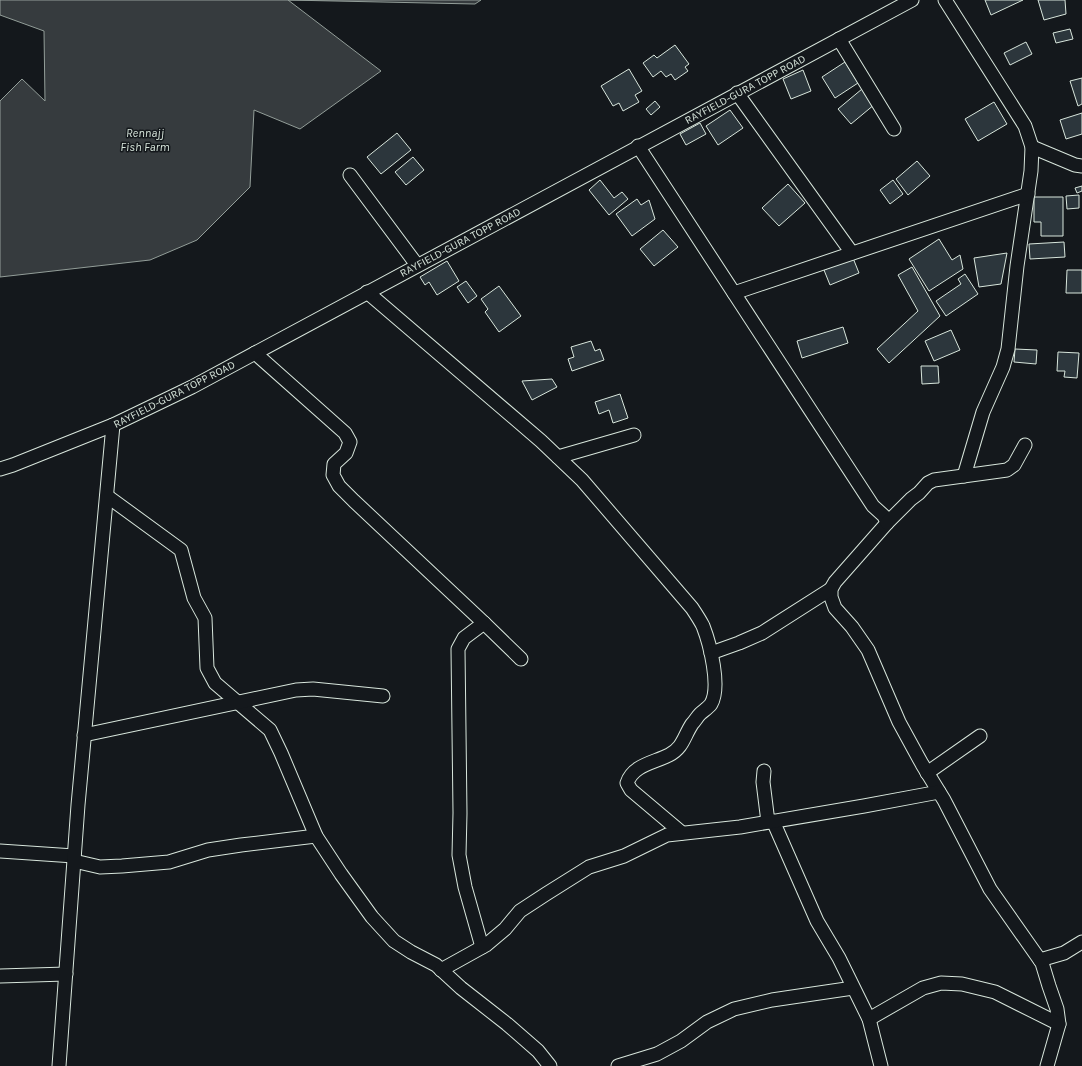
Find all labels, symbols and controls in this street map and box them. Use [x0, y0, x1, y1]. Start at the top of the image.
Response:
street label: RAYFIELD-GURA TOPP ROAD [683, 52, 808, 127]
water label: Rennajj Fish Farm [120, 126, 170, 154]
street label: RAYFIELD-GURA TOPP ROAD [398, 205, 523, 280]
street label: RAYFIELD-GURA TOPP ROAD [111, 358, 237, 431]

